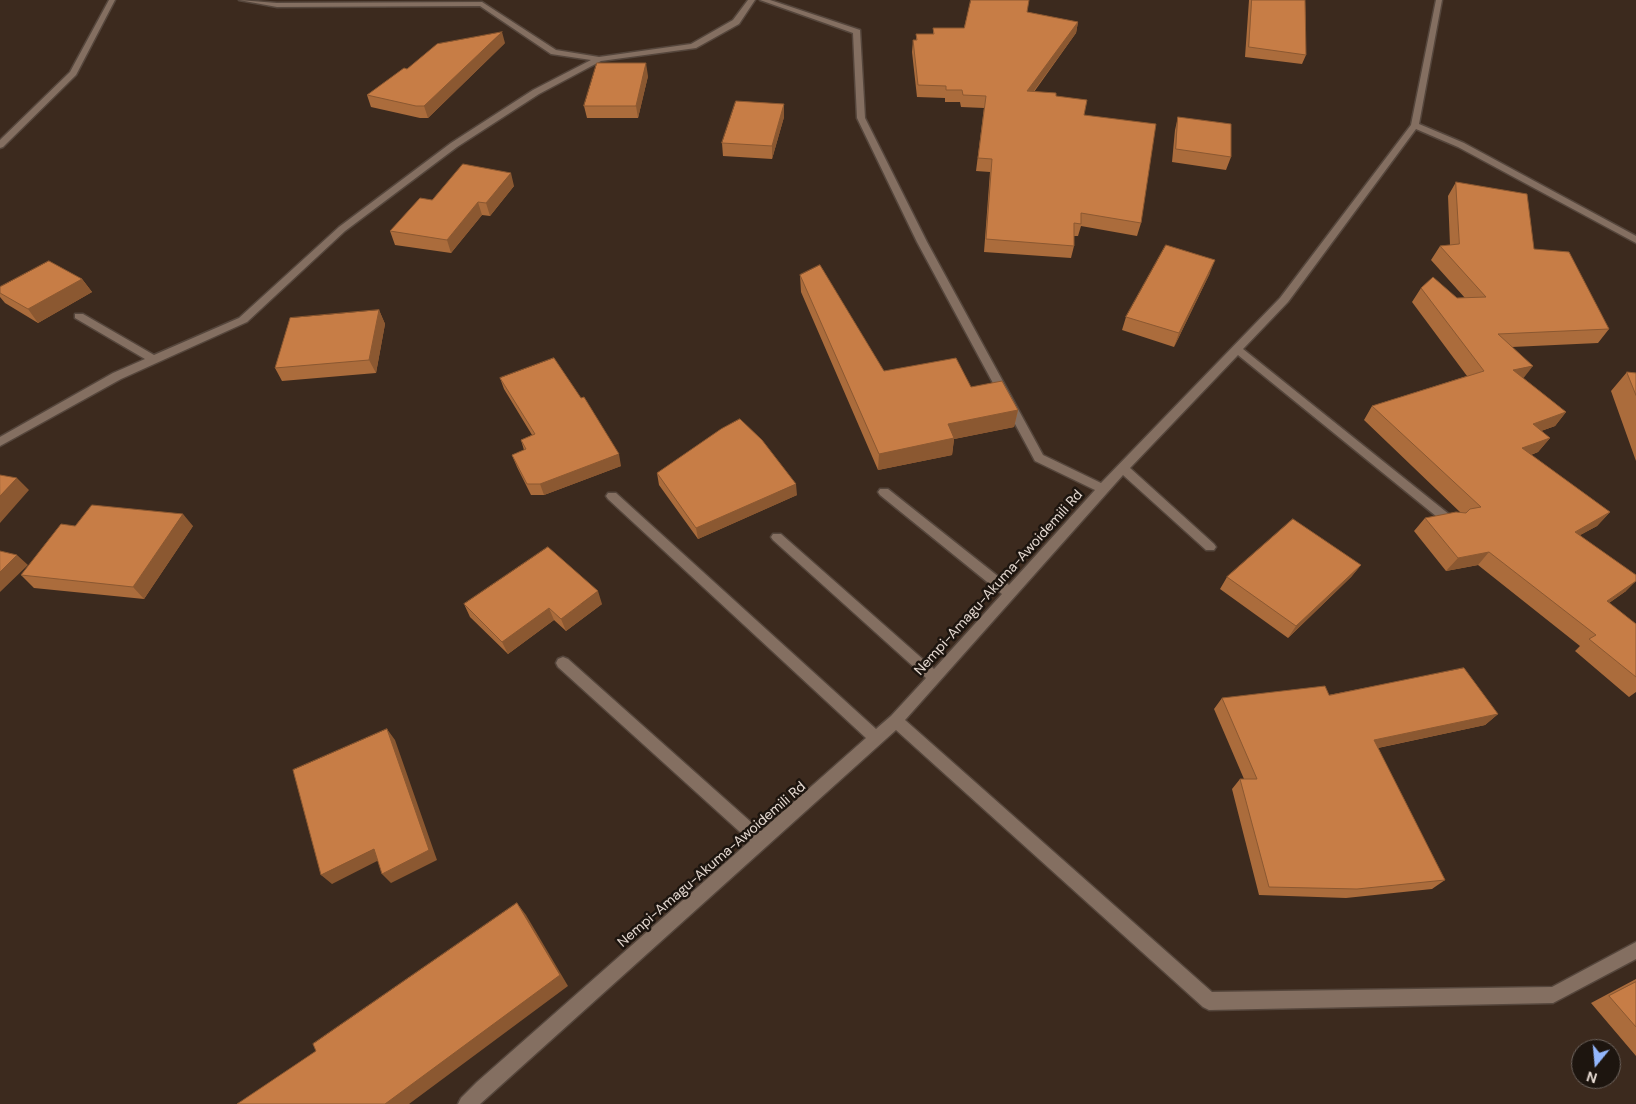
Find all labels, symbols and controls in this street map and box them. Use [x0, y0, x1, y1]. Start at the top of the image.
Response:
street label: Nempi-Amagu-Akuma-Awoidemili Rd [911, 487, 1087, 679]
street label: Nempi-Amagu-Akuma-Awoidemili Rd [615, 779, 809, 951]
north arrow [1571, 1039, 1621, 1089]
text: N [1584, 1067, 1599, 1087]

